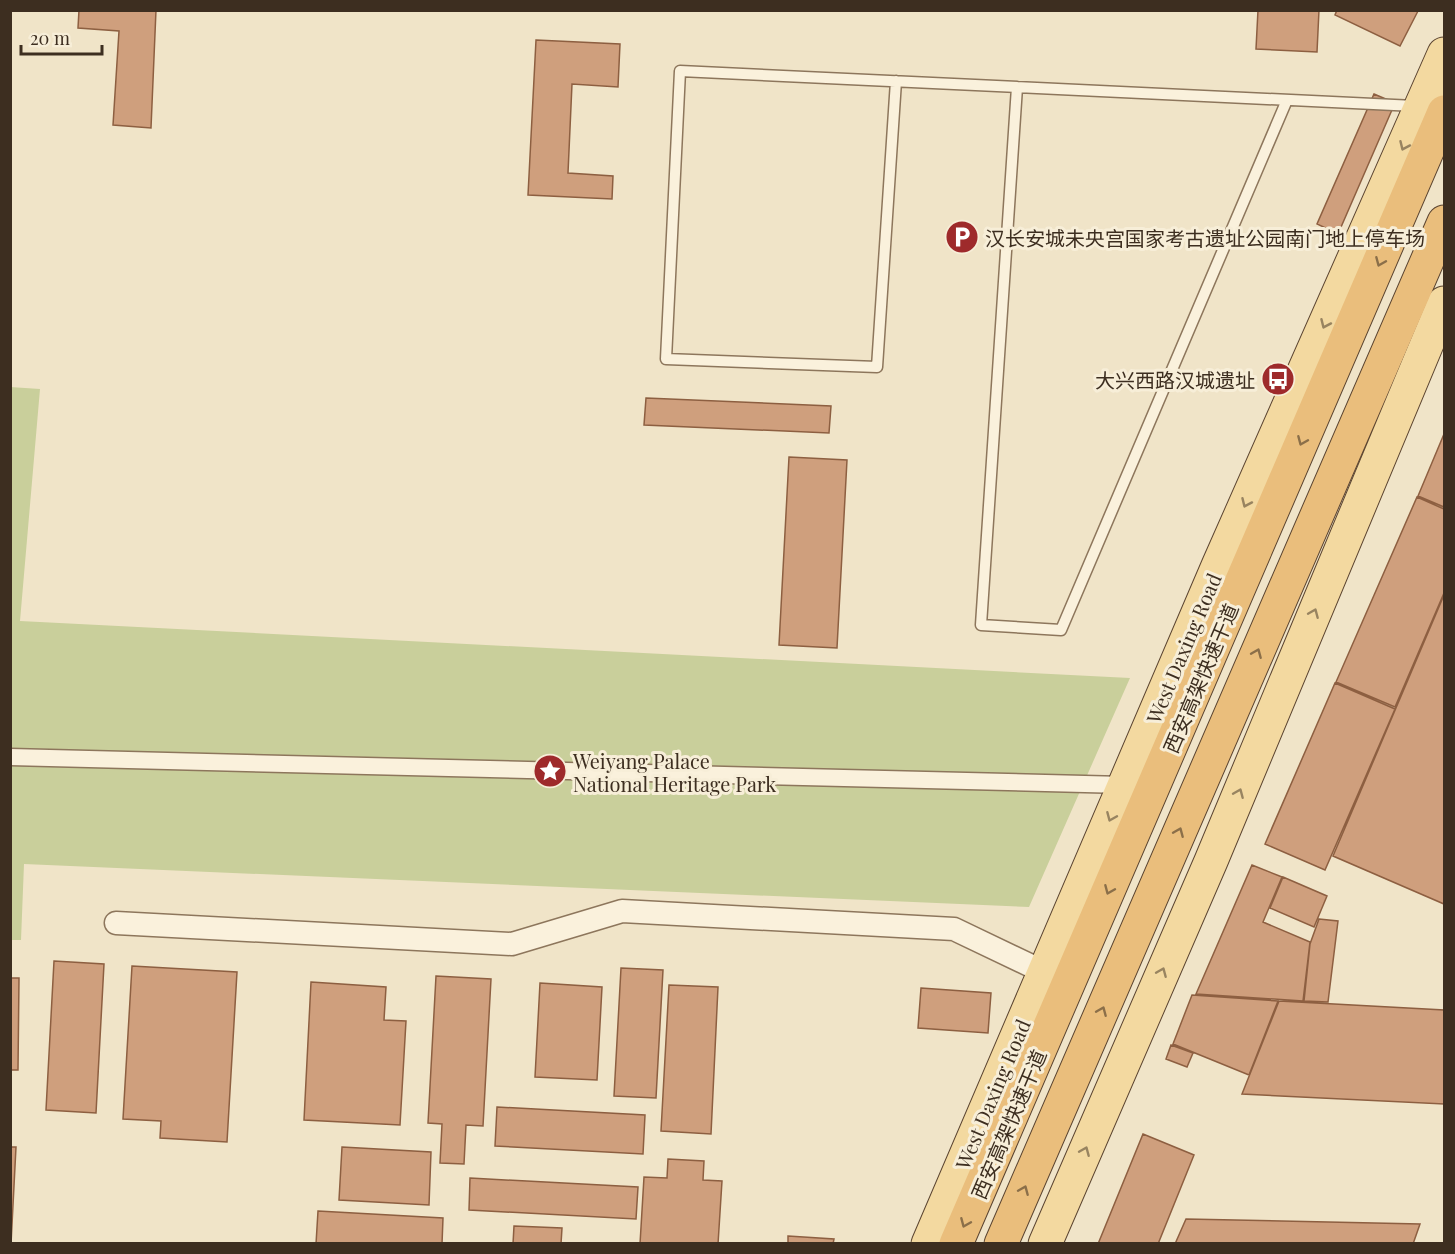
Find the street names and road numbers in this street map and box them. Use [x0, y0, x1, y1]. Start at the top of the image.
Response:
street label: West Daxing Road [1139, 568, 1227, 728]
street label: 西安高架快速干道 [1156, 599, 1244, 757]
street label: West Daxing Road [948, 1014, 1036, 1174]
street label: 西安高架快速干道 [964, 1045, 1052, 1203]

